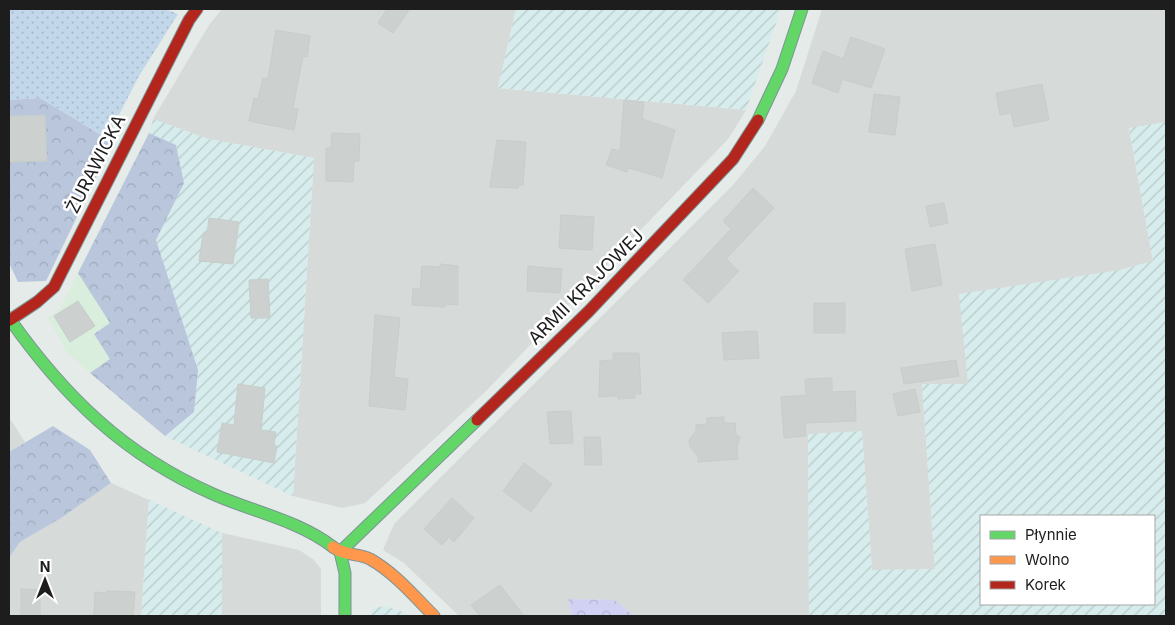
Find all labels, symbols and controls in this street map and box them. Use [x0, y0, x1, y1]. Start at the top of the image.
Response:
street label: ŻURAWICKA [61, 110, 129, 217]
street label: ARMII KRAJOWEJ [524, 225, 648, 349]
legend [980, 515, 1155, 605]
text: Płynnie [1025, 525, 1077, 544]
text: Wolno [1025, 550, 1070, 569]
north arrow [20, 555, 70, 605]
text: N [40, 558, 50, 575]
text: Korek [1025, 575, 1067, 594]

